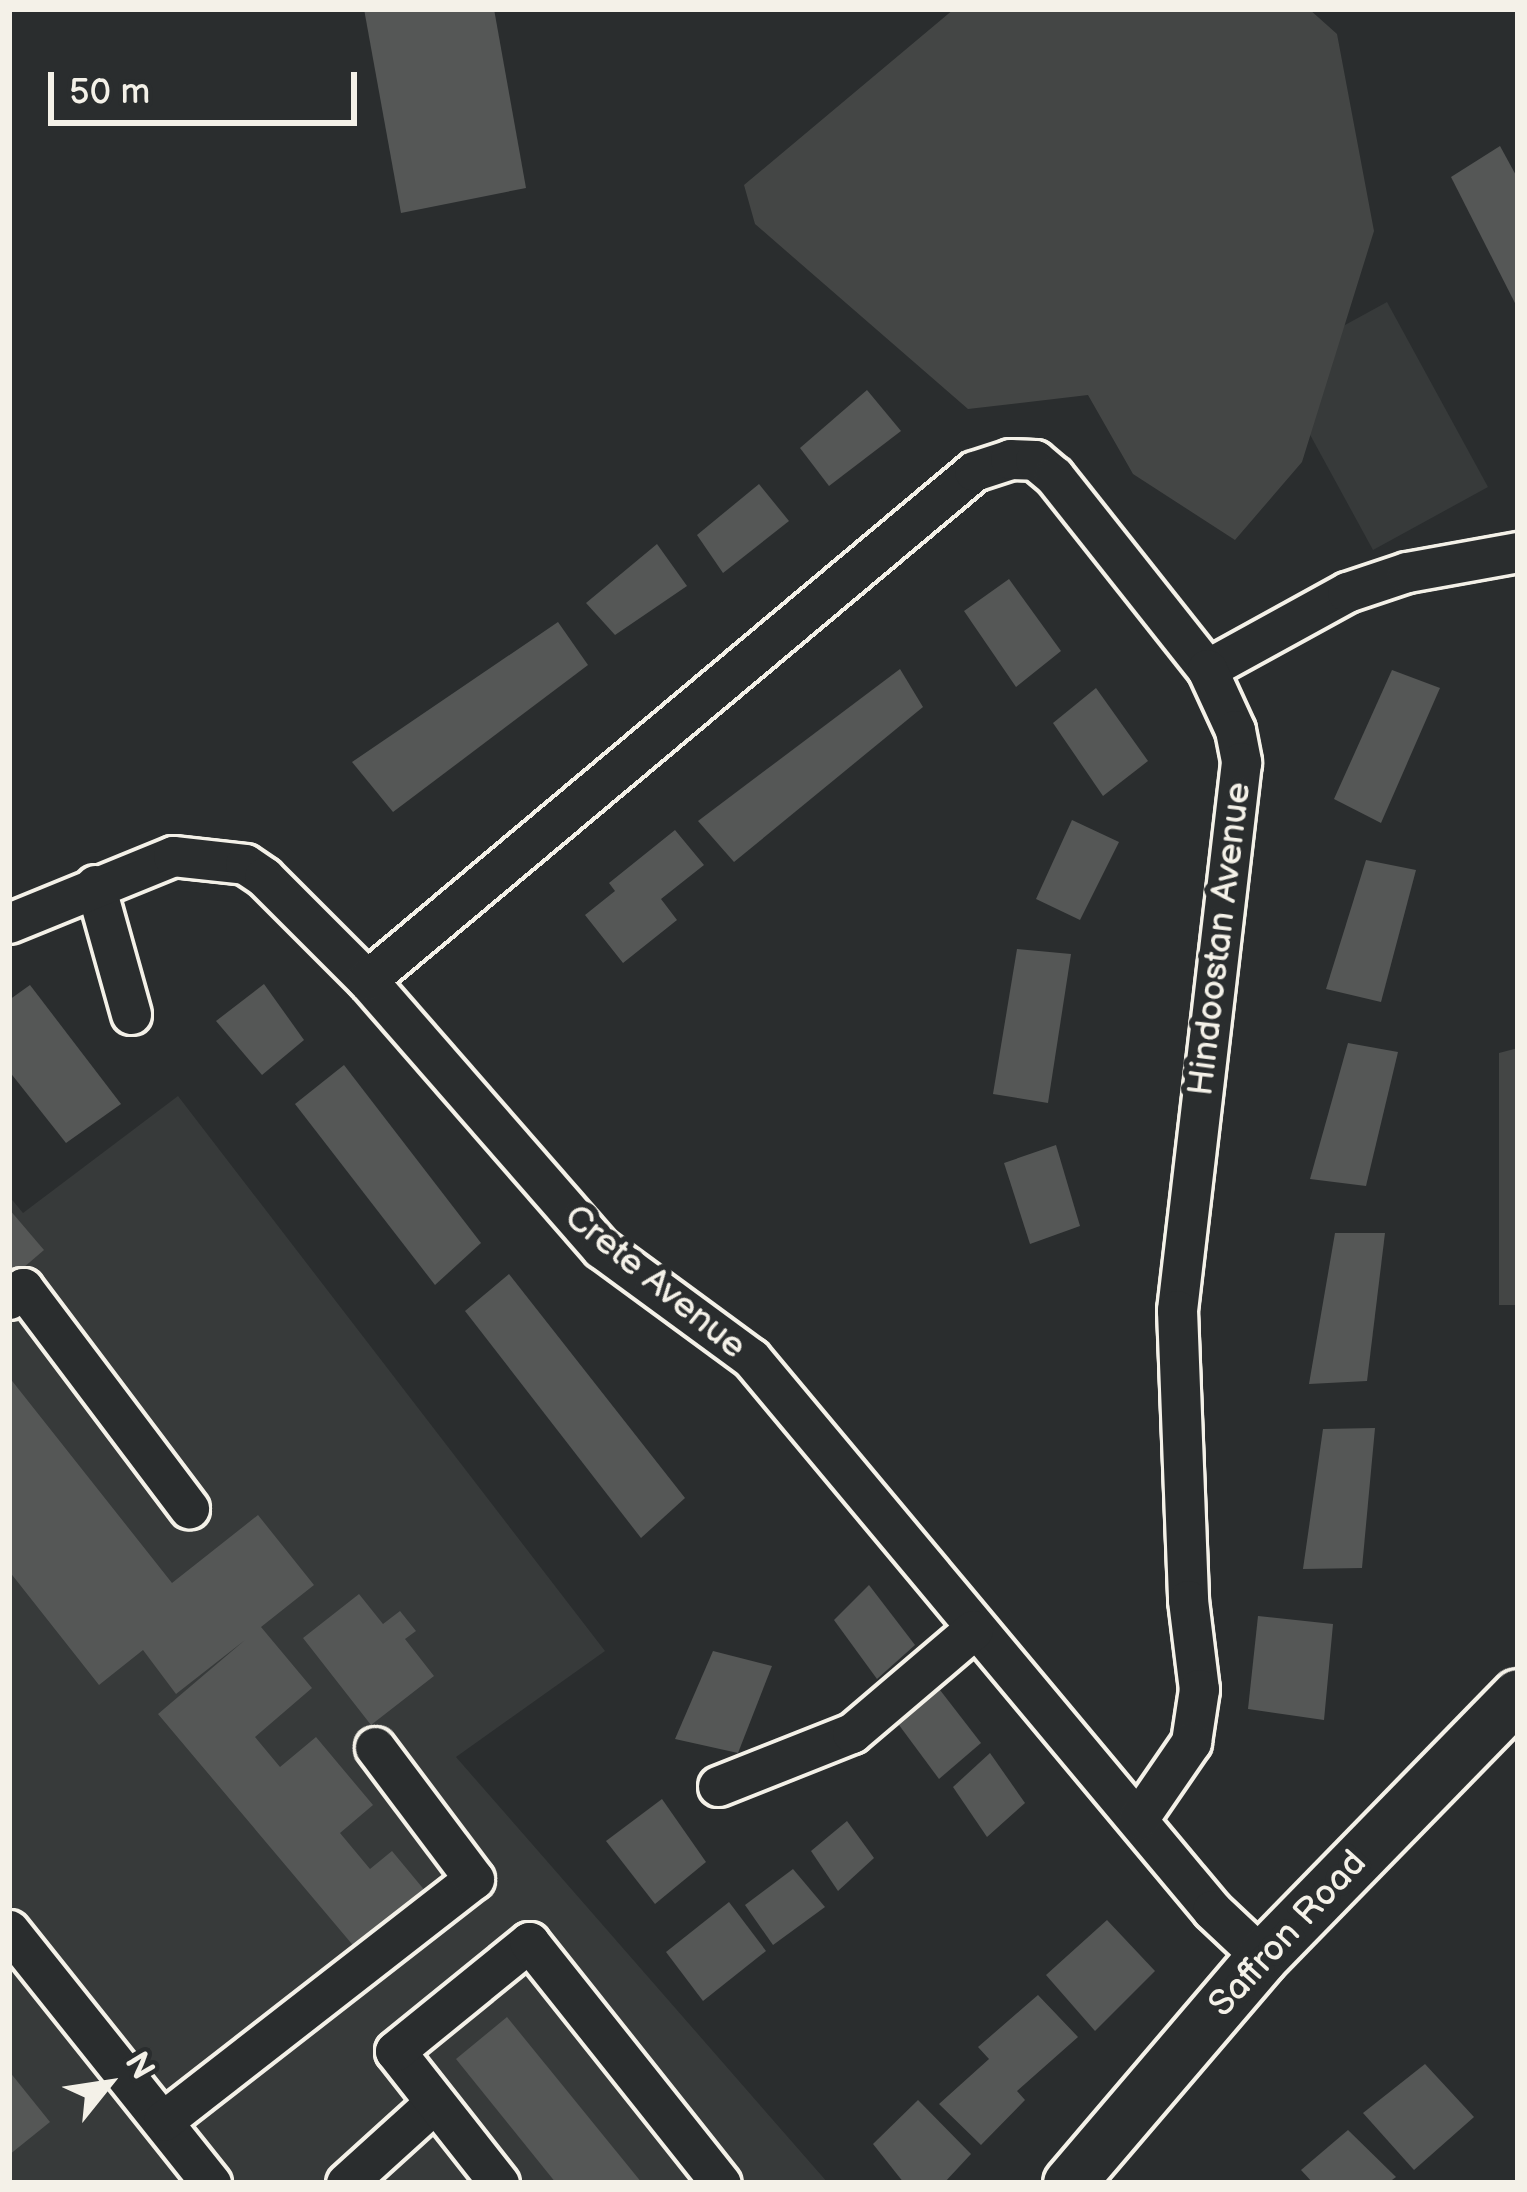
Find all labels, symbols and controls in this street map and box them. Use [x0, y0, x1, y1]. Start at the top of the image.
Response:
scale bar [54, 48, 363, 122]
text: 50 m [69, 71, 150, 114]
street label: Hindoostan Avenue [1179, 780, 1261, 1098]
street label: Crete Avenue [556, 1196, 754, 1368]
street label: Saffron Road [1200, 1842, 1376, 2026]
north arrow [48, 2024, 168, 2144]
text: N [116, 2045, 163, 2087]

